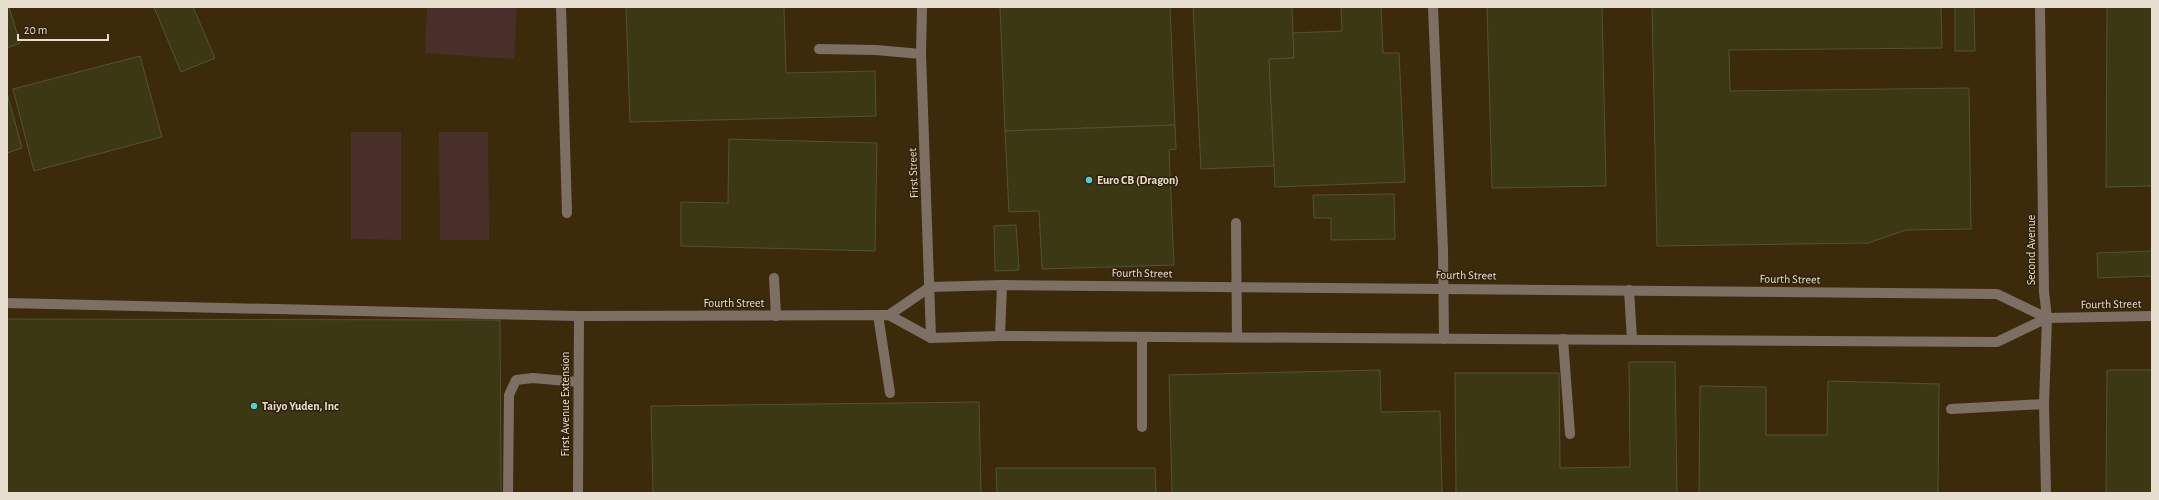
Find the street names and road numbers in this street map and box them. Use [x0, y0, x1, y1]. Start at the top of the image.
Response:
street label: First Street [906, 147, 920, 198]
street label: Second Avenue [2025, 215, 2037, 285]
street label: Fourth Street [1111, 266, 1173, 280]
street label: Fourth Street [1435, 268, 1497, 282]
street label: Fourth Street [1759, 272, 1821, 286]
street label: Fourth Street [704, 297, 765, 309]
street label: Fourth Street [2080, 297, 2142, 311]
street label: First Avenue Extension [559, 352, 571, 456]

